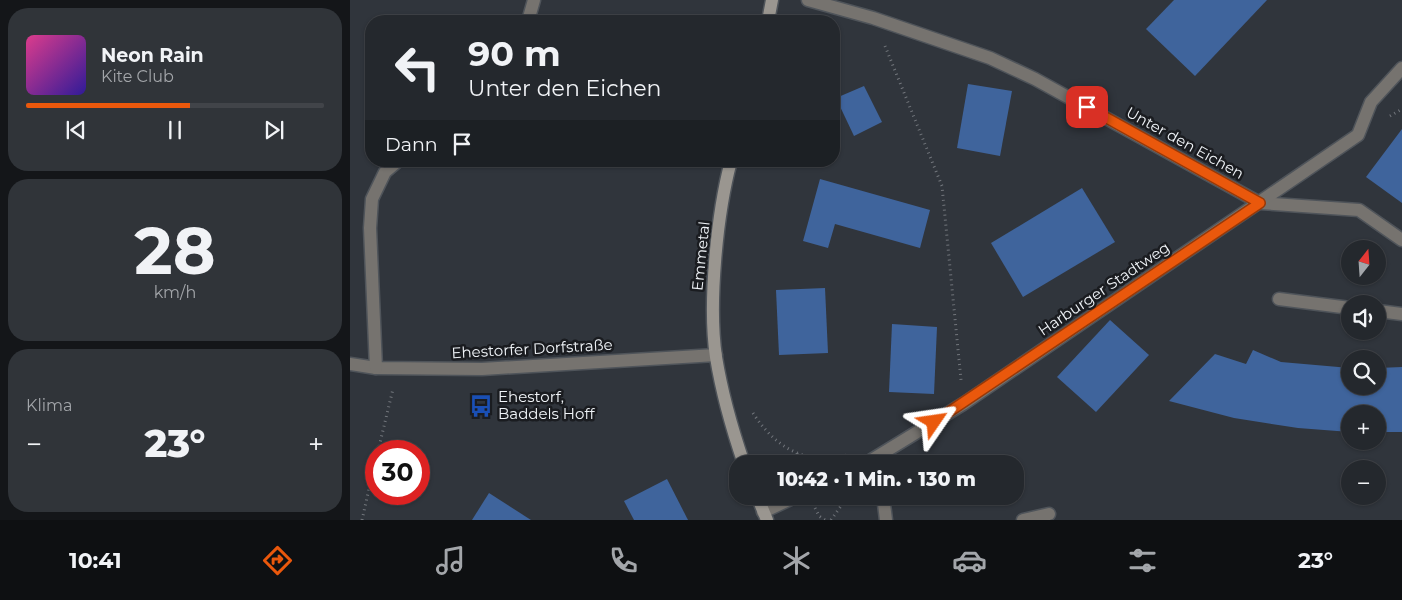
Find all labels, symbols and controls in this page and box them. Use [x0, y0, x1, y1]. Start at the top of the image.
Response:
text: 90 m [468, 32, 561, 75]
icon: left [385, 35, 450, 100]
text: Neon Rain [101, 44, 204, 67]
text: Kite Club [101, 67, 174, 86]
text: Unter den Eichen [468, 75, 661, 102]
pin [1066, 86, 1108, 128]
icon: arrive [1073, 93, 1101, 121]
street label: Unter den Eichen [1123, 102, 1248, 183]
icon: previous [62, 116, 90, 144]
icon: pause [161, 116, 189, 144]
icon: next [260, 116, 288, 144]
icon: arrive [448, 130, 476, 158]
text: Dann [385, 133, 438, 156]
text: 28 [134, 211, 216, 290]
street label: Emmetal [687, 220, 714, 292]
street label: Harburger Stadtweg [1034, 238, 1173, 340]
north arrow [1341, 240, 1386, 285]
map controls [1341, 240, 1386, 505]
text: km/h [154, 283, 196, 302]
button: sound [1341, 295, 1386, 340]
street label: Ehestorfer Dorfstraße [451, 335, 613, 362]
button: search [1341, 350, 1386, 395]
place label: Ehestorf, Baddels Hoff [498, 387, 596, 423]
bus stop icon: Ehestorf, Baddels Hoff [468, 393, 494, 419]
position arrow [907, 395, 959, 447]
text: Klima [26, 396, 72, 415]
button: + [1341, 405, 1386, 450]
text: 23° [145, 420, 205, 467]
text: − [26, 427, 42, 461]
text: + [308, 427, 324, 461]
speed limit sign: 30 [365, 440, 430, 505]
button: − [1341, 460, 1386, 505]
text: 10:42 · 1 Min. · 130 m [777, 468, 976, 491]
icon: directions [260, 543, 295, 578]
icon: music [433, 543, 468, 578]
icon: phone [606, 543, 641, 578]
icon: climate [779, 543, 814, 578]
icon: car [952, 543, 987, 578]
icon: filters [1125, 543, 1160, 578]
text: 10:41 [69, 547, 122, 574]
text: 23° [1298, 547, 1333, 574]

